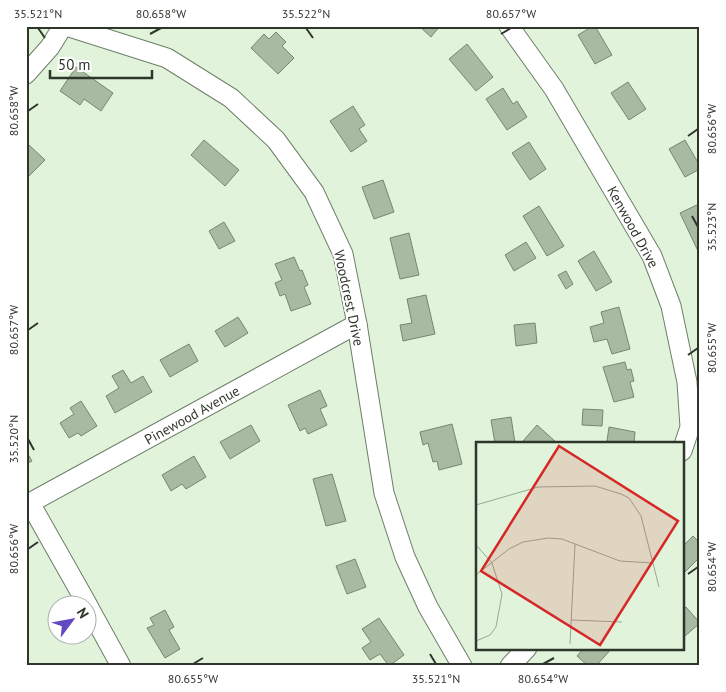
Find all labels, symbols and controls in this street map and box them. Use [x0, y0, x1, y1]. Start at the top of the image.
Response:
text: 35.521°N [14, 6, 62, 21]
text: 80.658°W [136, 6, 186, 21]
text: 35.522°N [282, 6, 330, 21]
text: 80.657°W [486, 6, 536, 21]
scale bar [50, 48, 152, 80]
text: 50 m [58, 55, 91, 74]
text: 80.658°W [6, 86, 21, 136]
text: 80.656°W [704, 104, 719, 154]
street label: Kenwood Drive [603, 183, 663, 271]
text: 35.523°N [704, 203, 719, 251]
street label: Woodcrest Drive [330, 248, 368, 348]
text: 80.657°W [6, 305, 21, 355]
text: 80.655°W [704, 323, 719, 373]
street label: Pinewood Avenue [141, 381, 243, 449]
text: 35.520°N [6, 415, 21, 463]
inset map [476, 442, 684, 650]
text: 80.656°W [6, 524, 21, 574]
text: 80.654°W [704, 542, 719, 592]
north arrow [48, 594, 98, 644]
text: N [73, 604, 93, 622]
text: 80.655°W [168, 671, 218, 686]
text: 35.521°N [412, 671, 460, 686]
text: 80.654°W [518, 671, 568, 686]

